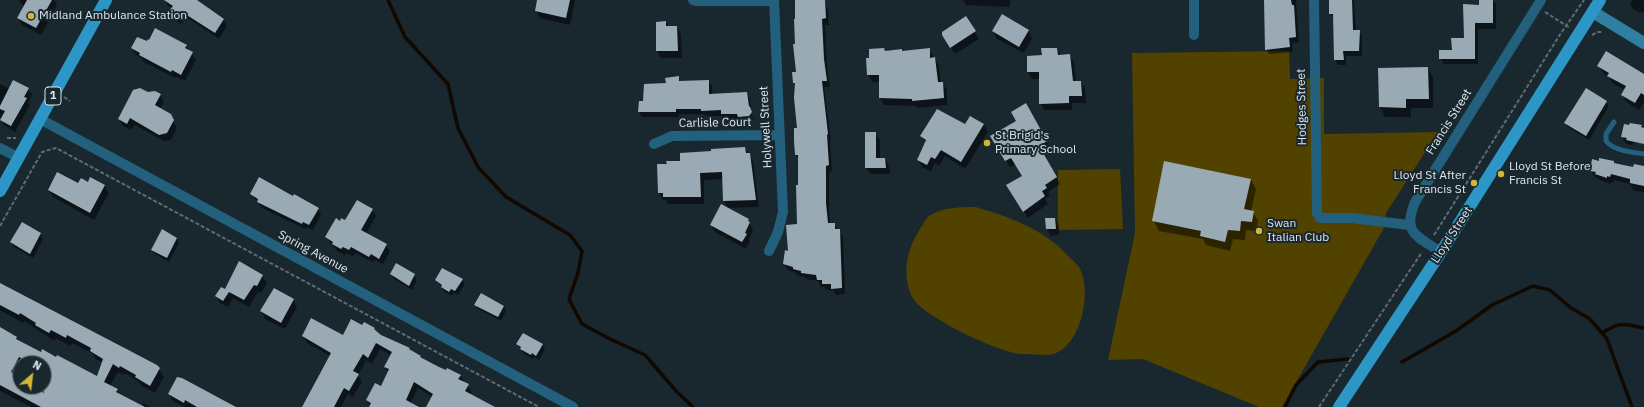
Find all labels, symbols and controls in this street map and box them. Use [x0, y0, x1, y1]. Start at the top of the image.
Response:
place label: Midland Ambulance Station [39, 9, 187, 23]
marker: Midland Ambulance Station [26, 11, 36, 21]
street label: Hodges Street [1294, 69, 1310, 145]
street label: Holywell Street [757, 86, 775, 168]
road number: 1 [45, 87, 61, 105]
street label: Francis Street [1423, 87, 1475, 157]
street label: Carlisle Court [679, 115, 751, 131]
place label: St Brigid's Primary School [995, 129, 1076, 157]
marker: St Brigid's Primary School [982, 138, 992, 148]
place label: Lloyd St Before Francis St [1509, 160, 1591, 188]
place label: Lloyd St After Francis St [1394, 169, 1466, 197]
marker: Lloyd St Before Francis St [1496, 169, 1506, 179]
marker: Lloyd St After Francis St [1469, 178, 1479, 188]
street label: Lloyd Street [1428, 204, 1476, 266]
place label: Swan Italian Club [1267, 217, 1329, 245]
marker: Swan Italian Club [1254, 226, 1264, 236]
street label: Spring Avenue [275, 227, 351, 277]
north arrow [12, 355, 52, 395]
text: N [30, 357, 44, 373]

